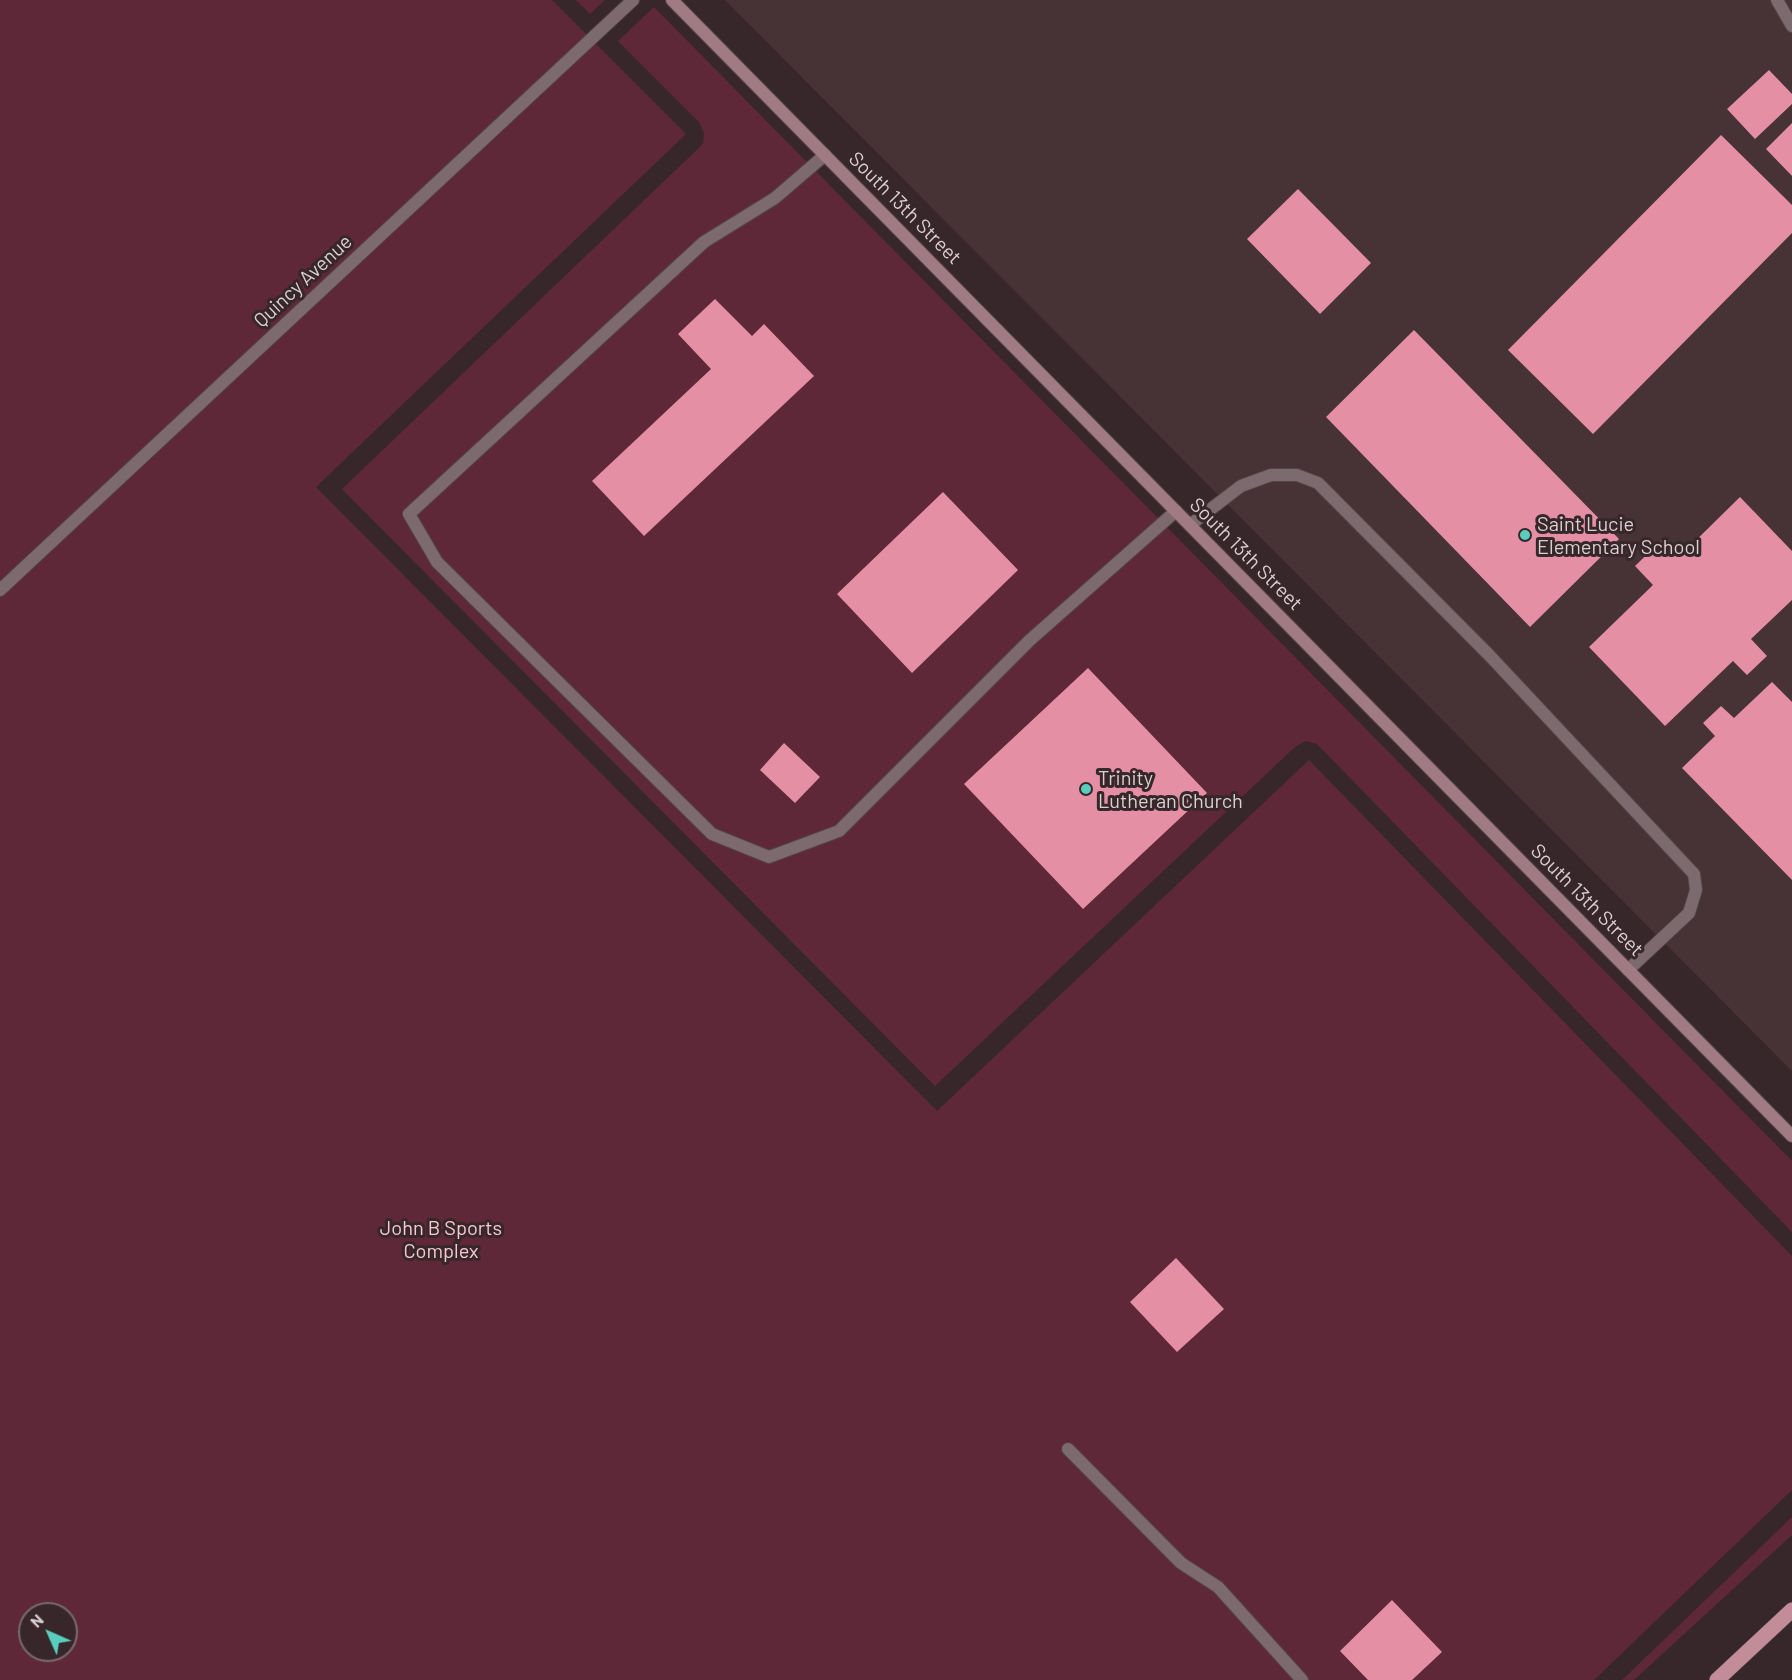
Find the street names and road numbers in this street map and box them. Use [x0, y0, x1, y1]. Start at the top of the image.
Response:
street label: South 13th Street [844, 147, 966, 269]
street label: Quincy Avenue [249, 230, 357, 332]
street label: South 13th Street [1185, 493, 1307, 615]
street label: South 13th Street [1526, 839, 1648, 961]

